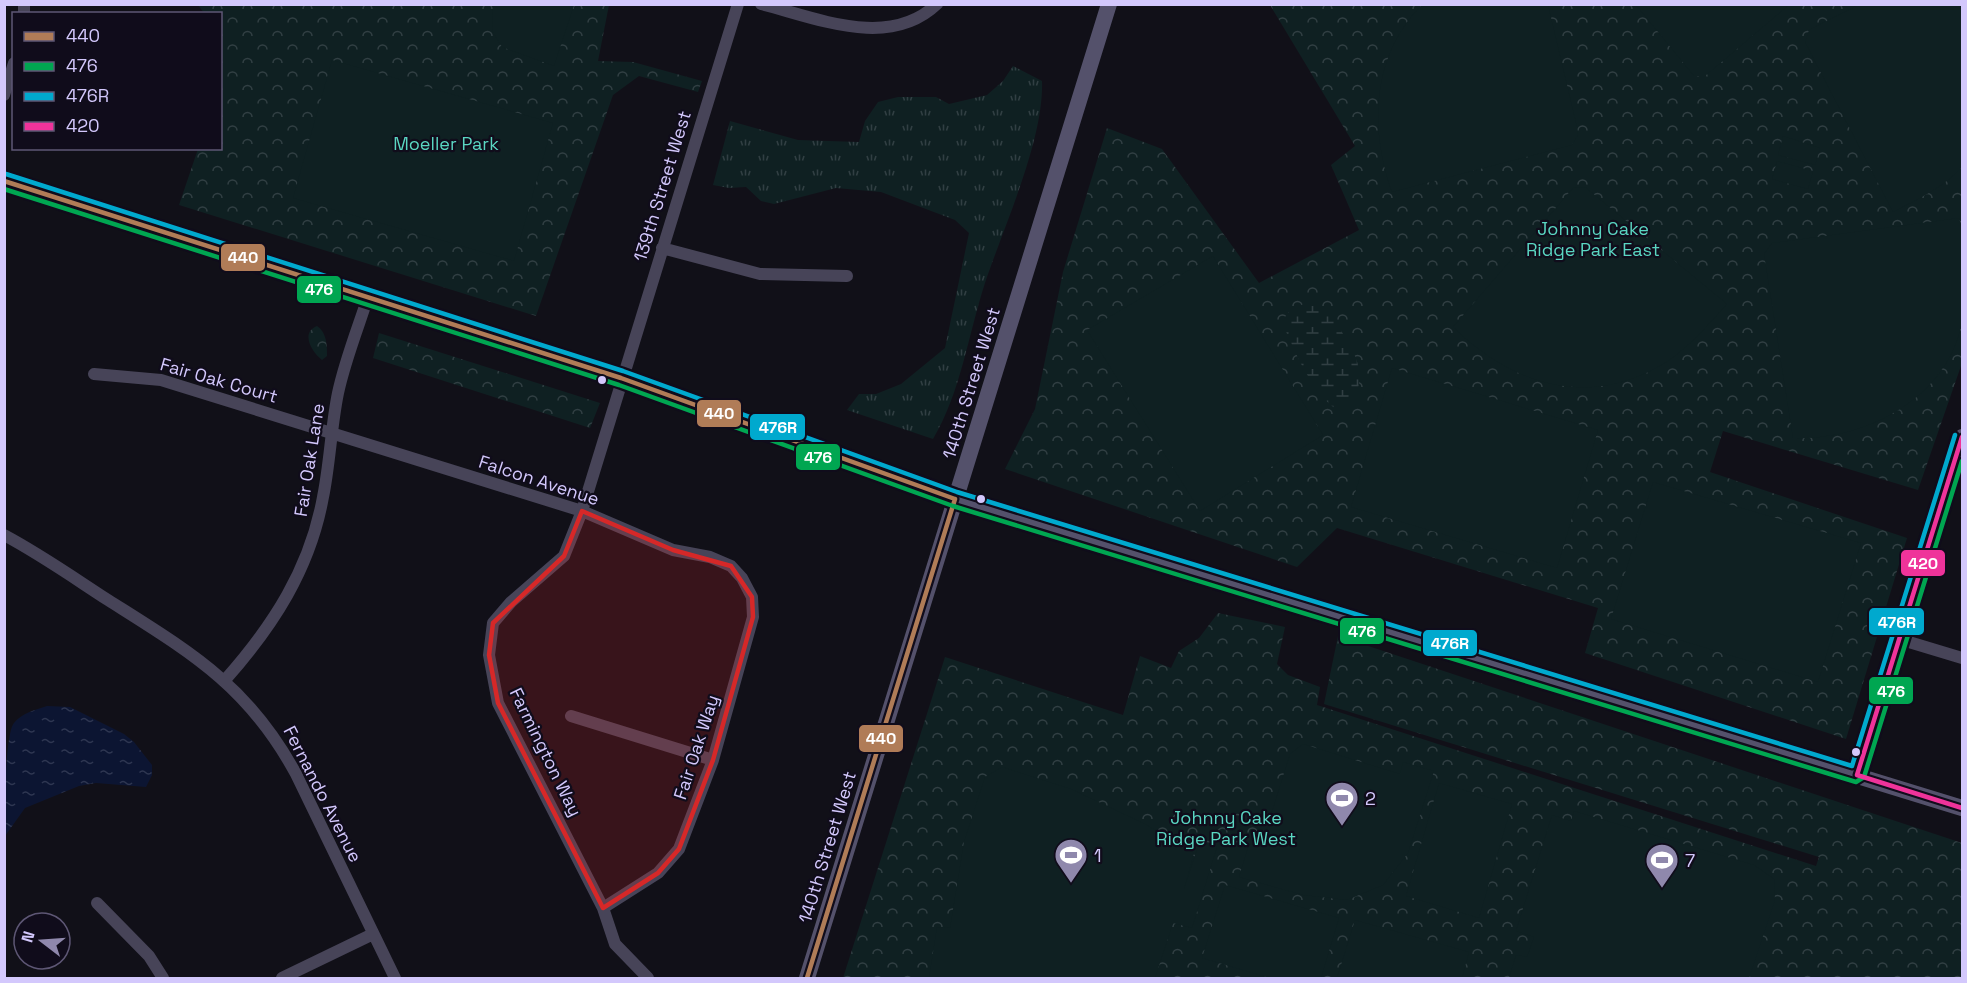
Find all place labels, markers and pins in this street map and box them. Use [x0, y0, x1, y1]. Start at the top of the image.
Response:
unlabelled marker [596, 374, 608, 386]
unlabelled marker [975, 493, 987, 505]
unlabelled marker [1850, 746, 1862, 758]
sports icon: 2 [1324, 780, 1360, 827]
place label: 2 [1365, 787, 1376, 810]
sports icon: 1 [1053, 837, 1089, 884]
sports icon: 7 [1644, 842, 1680, 889]
place label: 1 [1094, 844, 1102, 867]
place label: 7 [1685, 849, 1695, 872]

